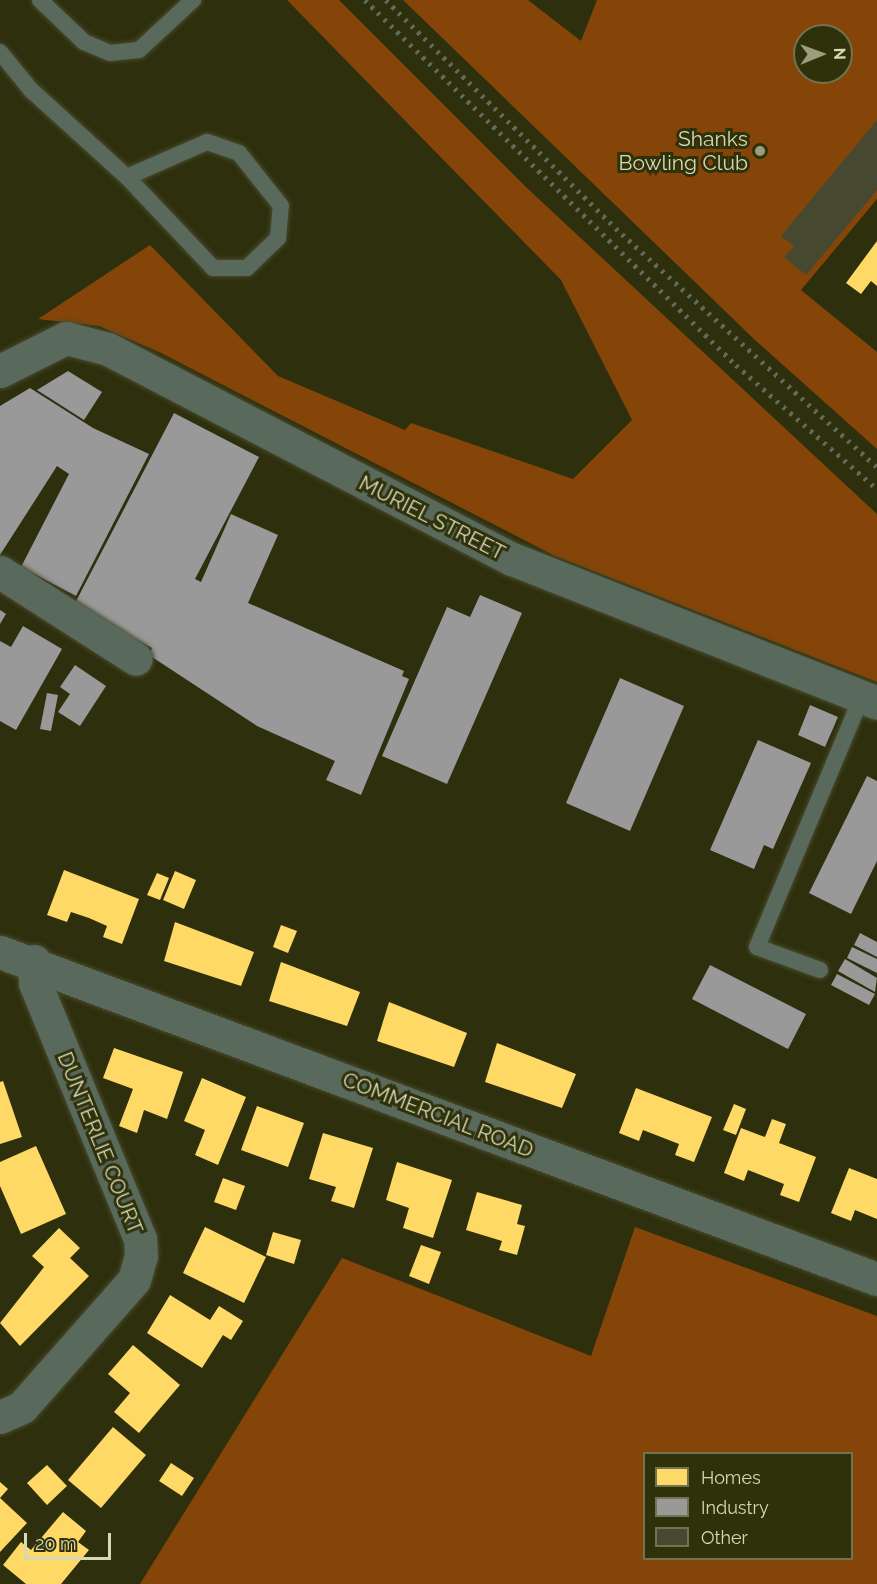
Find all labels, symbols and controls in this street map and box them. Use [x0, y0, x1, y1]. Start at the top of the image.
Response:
north arrow [793, 24, 853, 84]
text: N [830, 47, 849, 60]
place label: Shanks Bowling Club [618, 126, 748, 176]
marker: Shanks Bowling Club [753, 144, 767, 158]
street label: MURIEL STREET [354, 470, 510, 566]
street label: DUNTERLIE COURT [52, 1048, 148, 1238]
street label: COMMERCIAL ROAD [339, 1067, 537, 1163]
legend [643, 1452, 853, 1560]
text: Homes [701, 1467, 761, 1488]
text: Industry [701, 1497, 769, 1518]
scale bar [27, 1521, 114, 1559]
text: Other [701, 1527, 748, 1548]
text: 20 m [35, 1533, 77, 1554]

